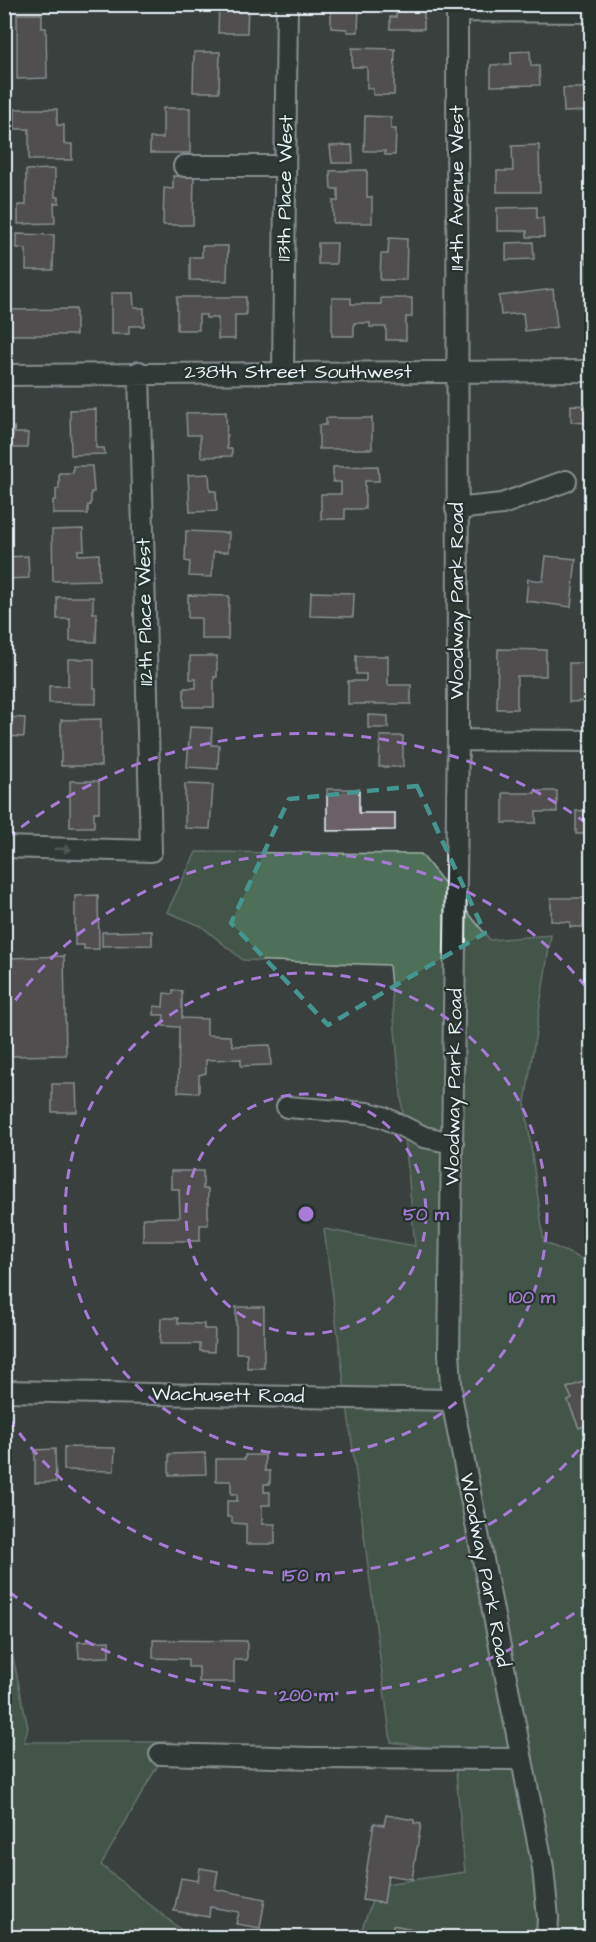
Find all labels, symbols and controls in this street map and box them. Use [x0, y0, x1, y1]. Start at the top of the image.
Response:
street label: 114th Avenue West [443, 105, 471, 271]
street label: 113th Place West [270, 114, 300, 262]
street label: 238th Street Southwest [184, 358, 412, 386]
street label: Woodway Park Road [443, 502, 472, 700]
street label: 112th Place West [130, 538, 160, 686]
one-way arrow [53, 844, 72, 854]
street label: Woodway Park Road [438, 988, 471, 1186]
text: 50 m [403, 1202, 450, 1227]
centre of rings [296, 1204, 316, 1224]
text: 100 m [509, 1285, 556, 1310]
street label: Wachusett Road [151, 1380, 305, 1410]
street label: Woodway Park Road [451, 1471, 518, 1670]
text: 150 m [282, 1563, 331, 1588]
text: 200 m [278, 1683, 334, 1708]

